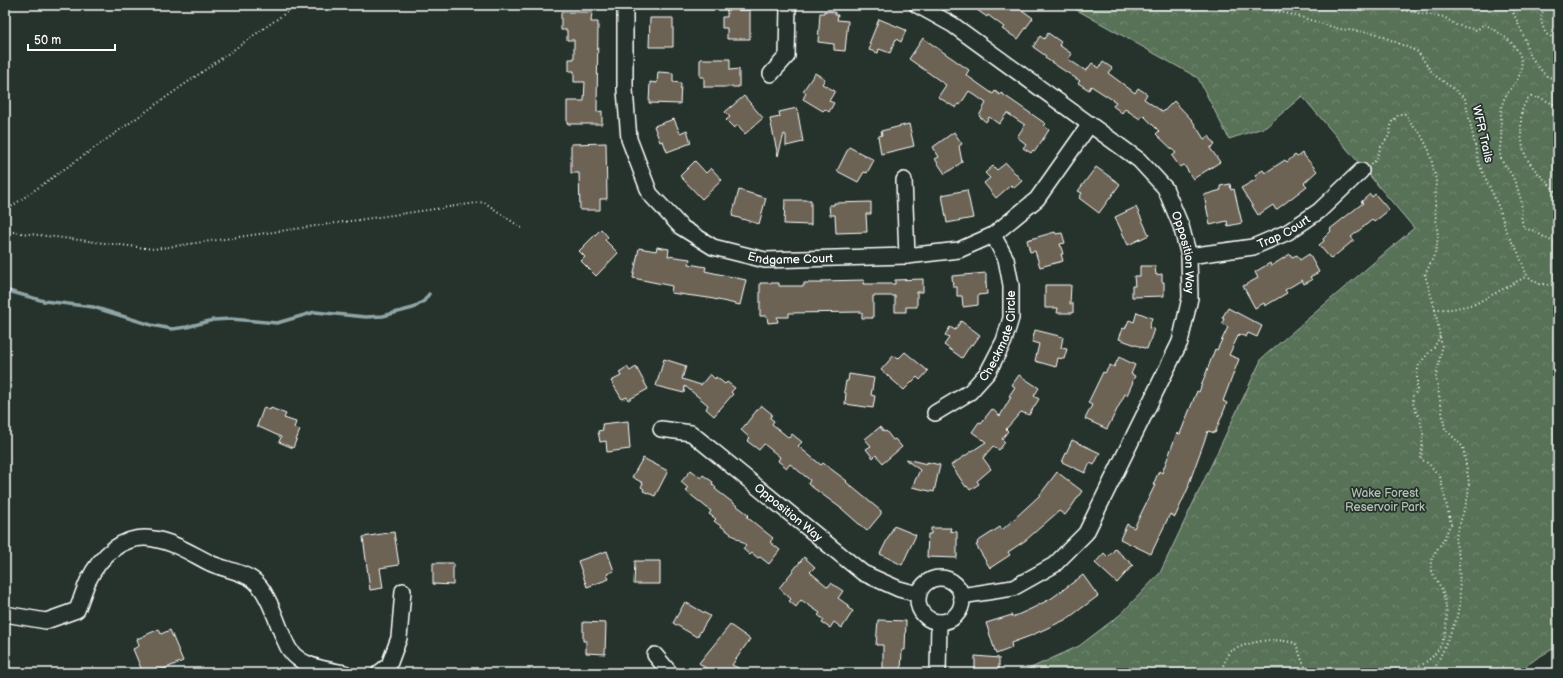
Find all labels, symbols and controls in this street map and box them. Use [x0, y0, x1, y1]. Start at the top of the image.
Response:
scale bar [28, 26, 115, 52]
text: 50 m [34, 33, 61, 48]
street label: WFR Trails [1469, 104, 1496, 164]
street label: Opposition Way [1168, 209, 1197, 294]
street label: Trap Court [1255, 212, 1314, 252]
street label: Endgame Court [746, 249, 834, 268]
street label: Checkmate Circle [976, 290, 1019, 385]
street label: Opposition Way [751, 480, 826, 545]
park label: Wake Forest Reservoir Park [1345, 486, 1425, 515]

